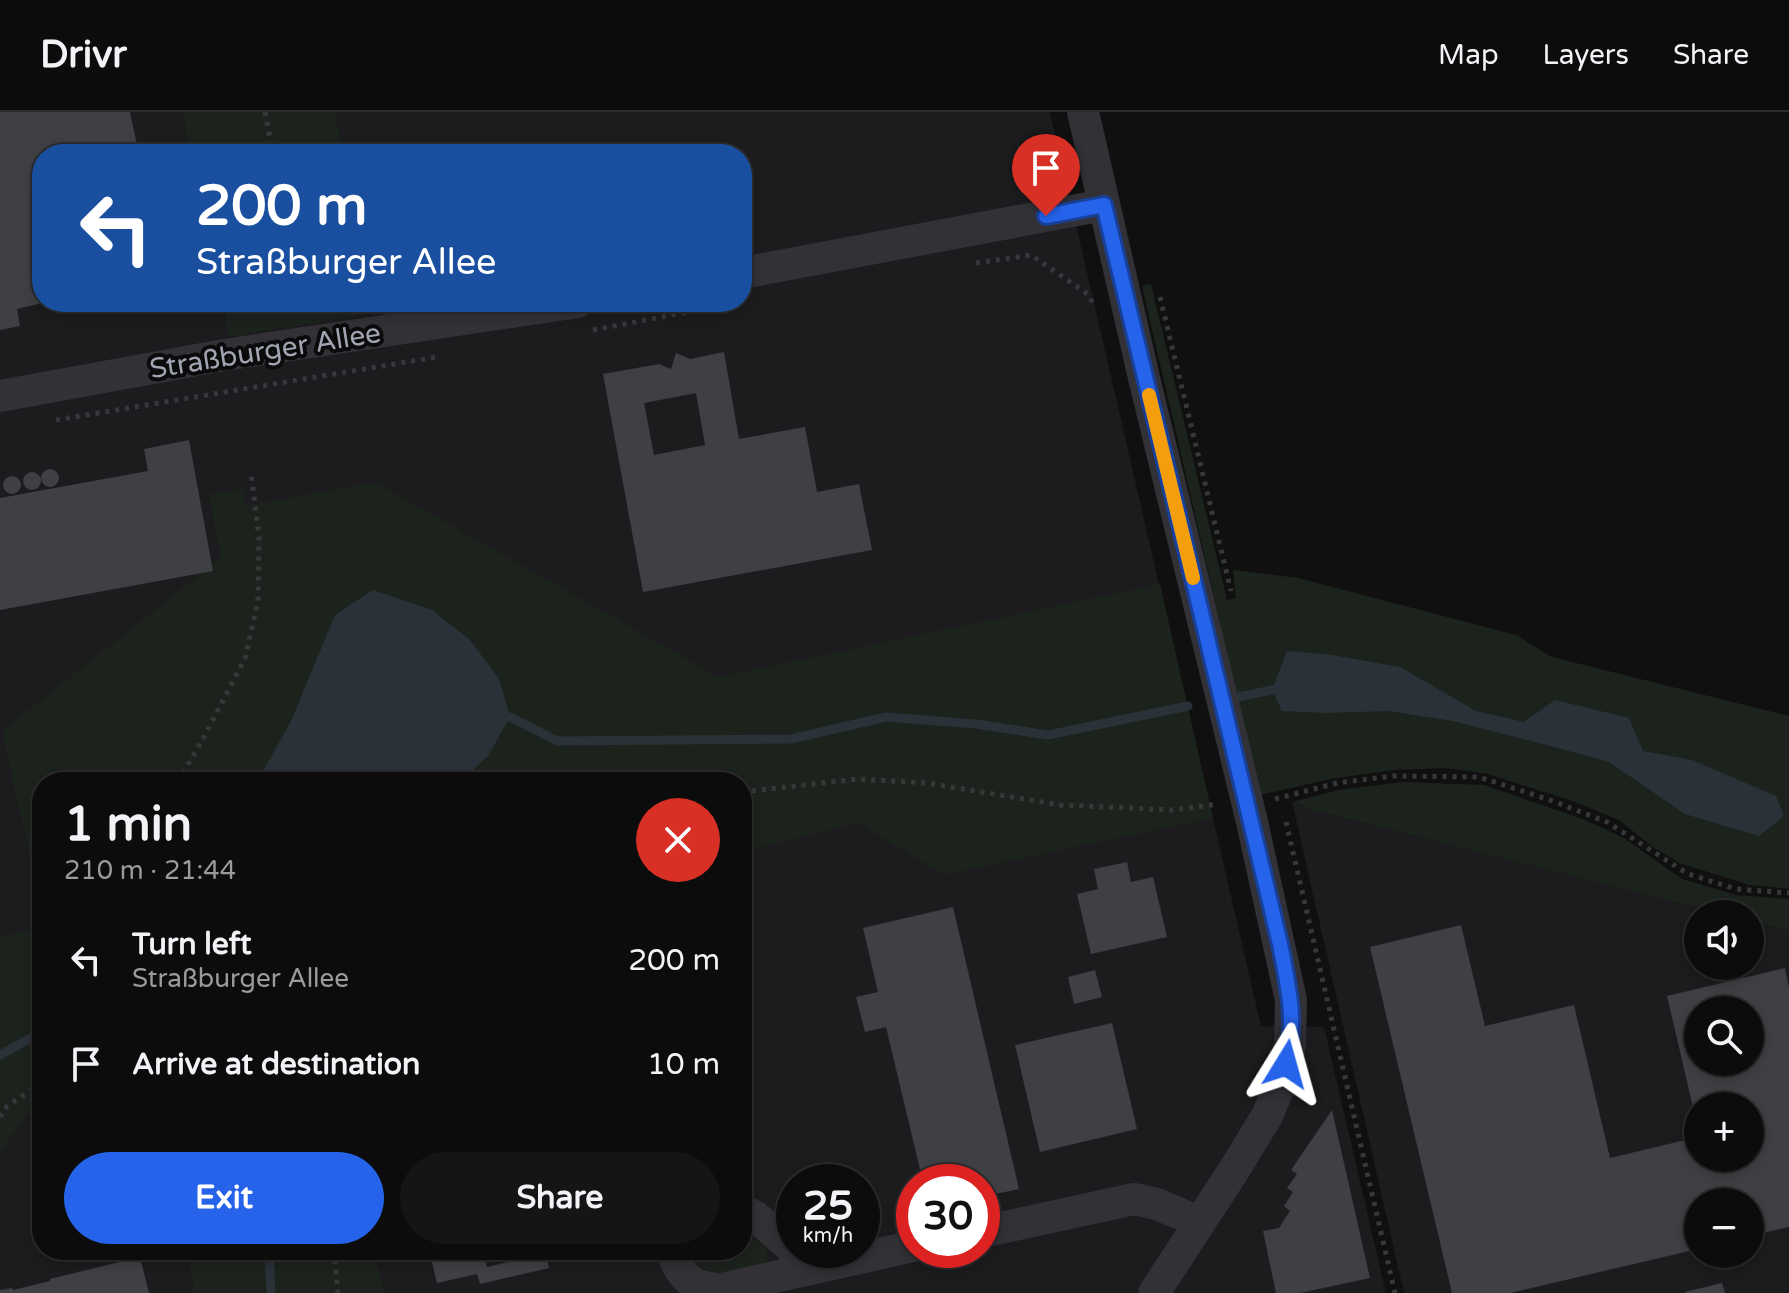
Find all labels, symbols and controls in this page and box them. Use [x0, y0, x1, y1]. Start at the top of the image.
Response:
text: Drivr [40, 32, 127, 78]
text: Map [1438, 38, 1499, 72]
text: Layers [1543, 38, 1629, 72]
text: Share [1673, 38, 1749, 72]
pin [1012, 134, 1080, 216]
icon: arrive [1024, 146, 1068, 190]
text: 200 m [196, 173, 367, 240]
icon: left [64, 176, 168, 280]
text: Straßburger Allee [196, 241, 497, 284]
street label: Straßburger Allee [147, 316, 383, 386]
text: 1 min [64, 796, 192, 854]
button: close [636, 798, 720, 882]
text: 210 m · 21:44 [64, 855, 236, 886]
map controls [1684, 900, 1764, 1268]
button: sound [1684, 900, 1764, 980]
text: Turn left [132, 926, 251, 963]
icon: left [64, 938, 108, 982]
text: 200 m [628, 942, 720, 979]
text: Straßburger Allee [132, 963, 349, 994]
button: search [1684, 996, 1764, 1076]
position arrow [1244, 1022, 1328, 1106]
icon: arrive [64, 1042, 108, 1086]
text: Arrive at destination [132, 1046, 420, 1083]
text: 10 m [647, 1046, 720, 1083]
button: + [1684, 1092, 1764, 1172]
button: Exit [64, 1152, 384, 1244]
button: Share [400, 1152, 720, 1244]
speed limit sign: 30 [896, 1164, 1000, 1268]
text: 25 [803, 1182, 853, 1230]
button: − [1684, 1188, 1764, 1268]
text: km/h [803, 1224, 853, 1248]

